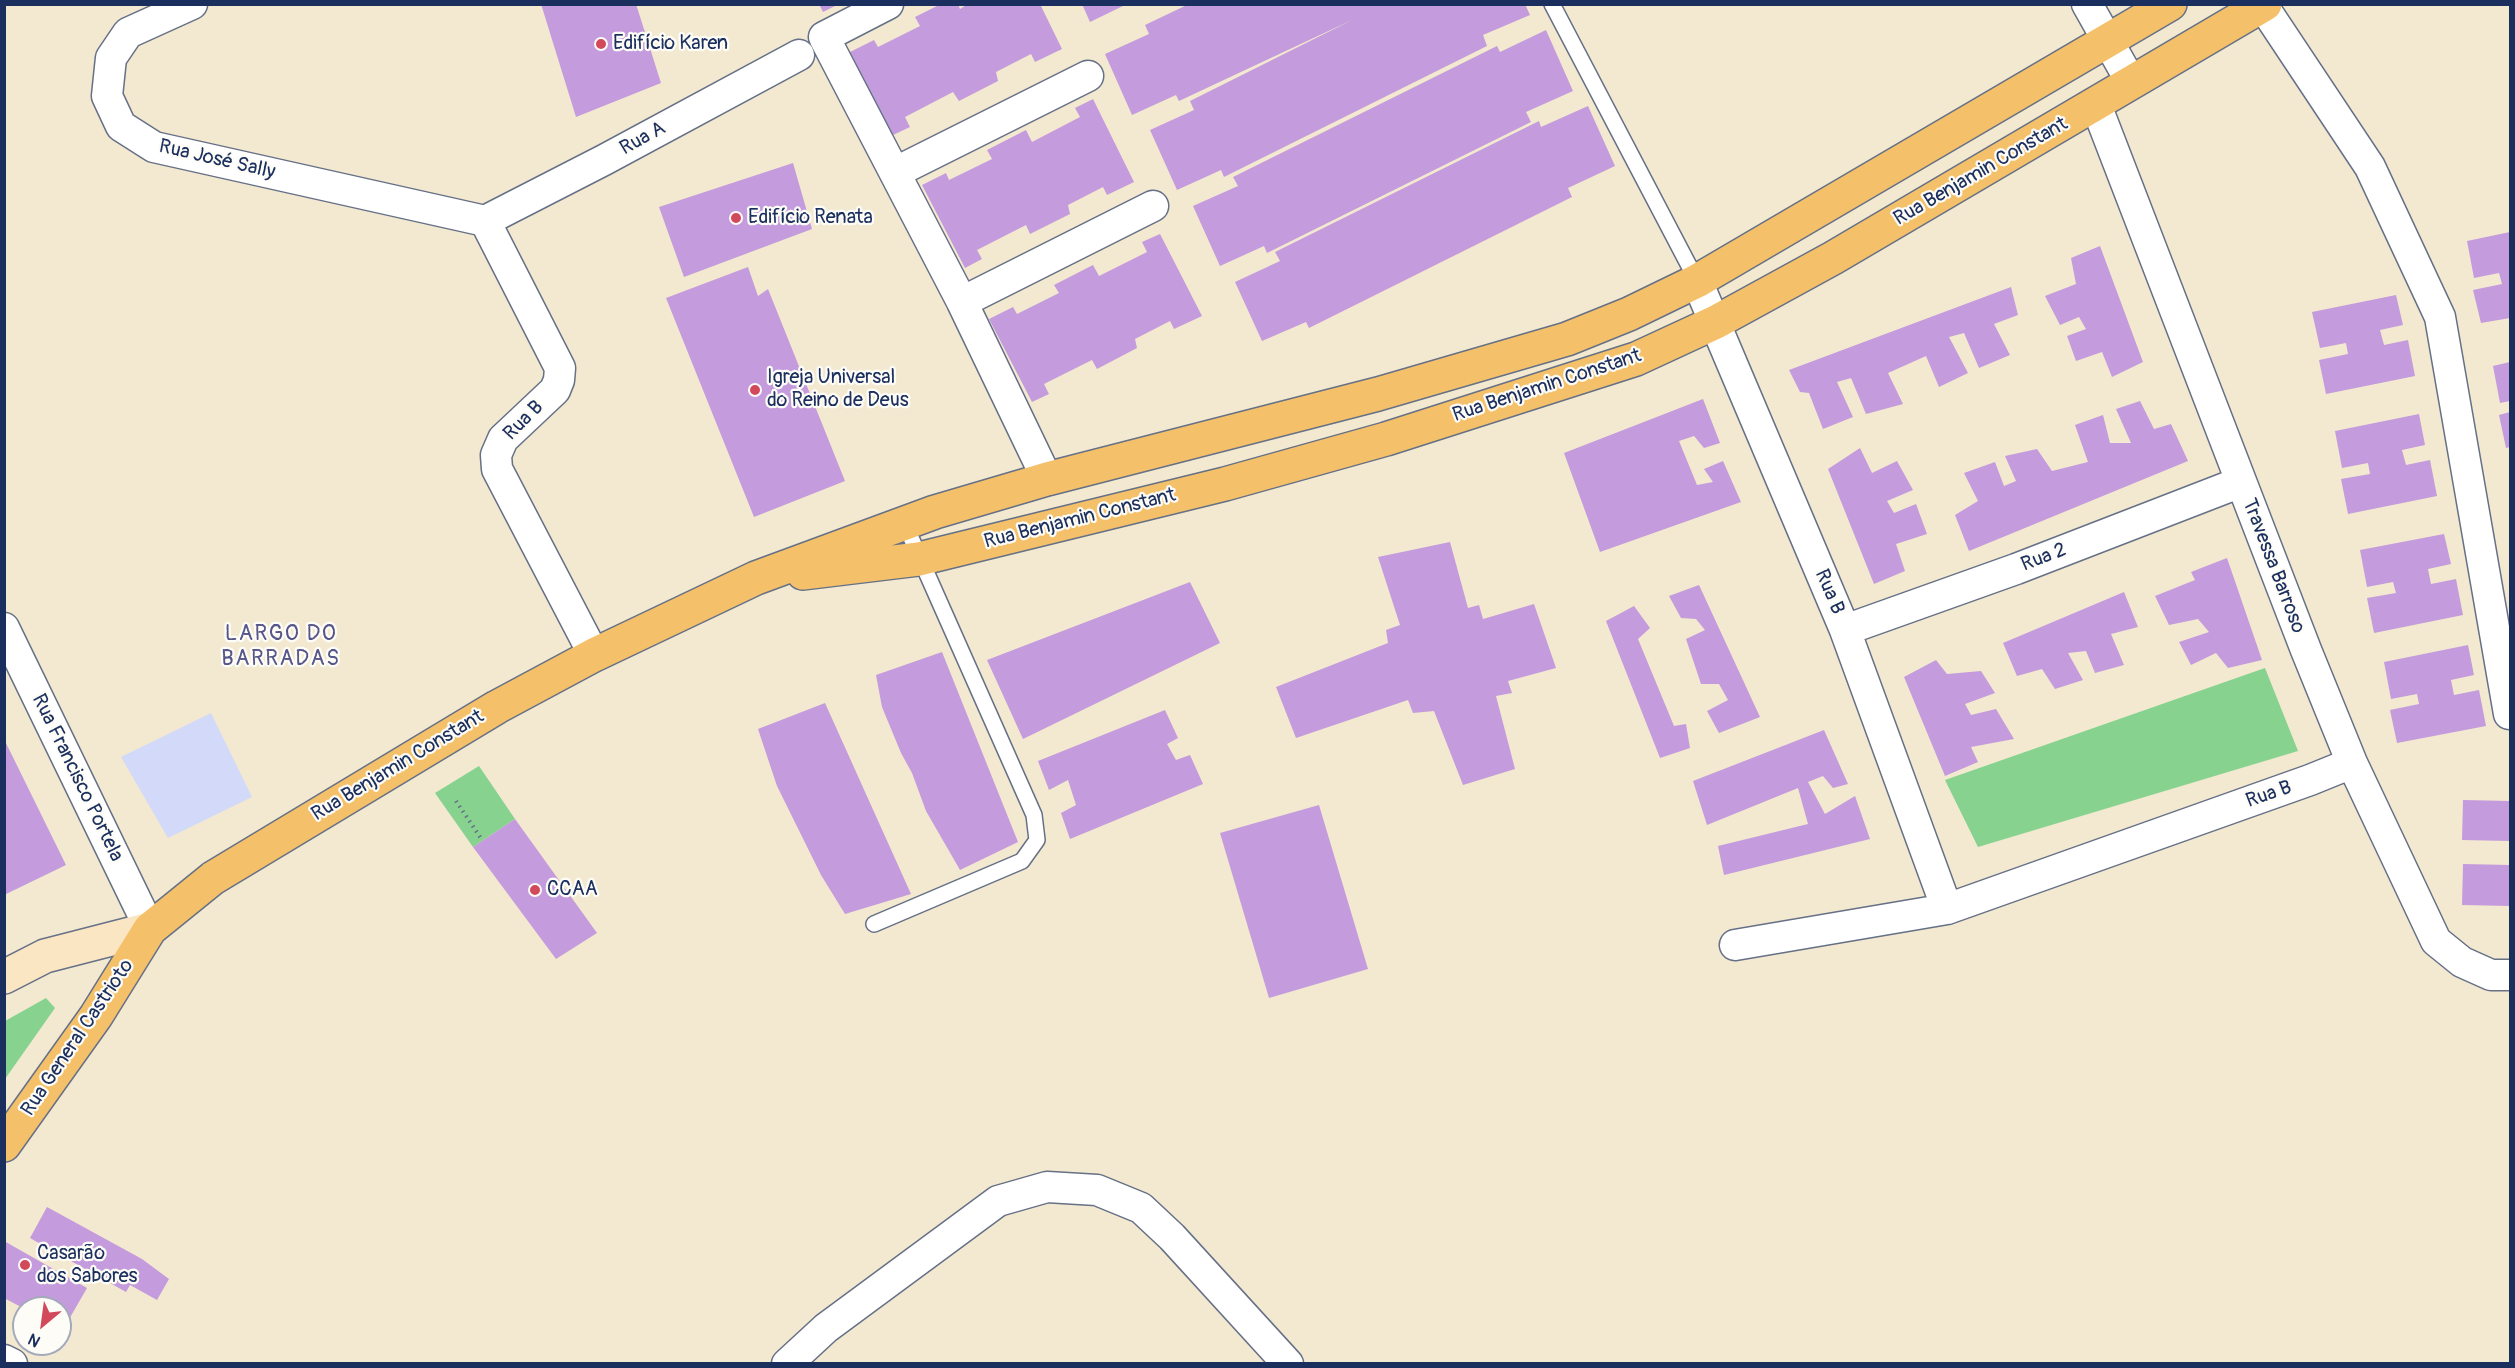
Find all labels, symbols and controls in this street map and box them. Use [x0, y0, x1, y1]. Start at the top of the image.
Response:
place label: Edifício Karen [613, 32, 728, 56]
marker: Edifício Karen [594, 37, 608, 51]
street label: Rua Benjamin Constant [1890, 112, 2072, 232]
street label: Rua A [616, 117, 670, 161]
street label: Rua José Sally [157, 135, 277, 185]
place label: Edifício Renata [748, 206, 873, 230]
marker: Edifício Renata [729, 211, 743, 225]
street label: Rua Benjamin Constant [1450, 344, 1644, 428]
place label: Igreja Universal do Reino de Deus [767, 366, 909, 413]
marker: Igreja Universal do Reino de Deus [748, 383, 762, 397]
street label: Rua B [499, 396, 549, 446]
street label: Rua Benjamin Constant [982, 484, 1178, 554]
street label: Travessa Barroso [2236, 495, 2310, 637]
street label: Rua 2 [2018, 538, 2070, 578]
street label: Rua B [1809, 566, 1849, 618]
district label: LARGO DO BARRADAS [221, 621, 341, 672]
street label: Rua Francisco Portela [26, 690, 128, 866]
street label: Rua Benjamin Constant [308, 705, 488, 827]
street label: Rua B [2243, 776, 2295, 814]
place label: CCAA [547, 878, 598, 902]
marker: CCAA [528, 883, 542, 897]
street label: Rua General Castrioto [17, 955, 139, 1121]
place label: Casarão dos Sabores [37, 1242, 137, 1289]
marker: Casarão dos Sabores [18, 1258, 32, 1272]
north arrow [12, 1296, 72, 1356]
text: N [25, 1329, 44, 1351]

